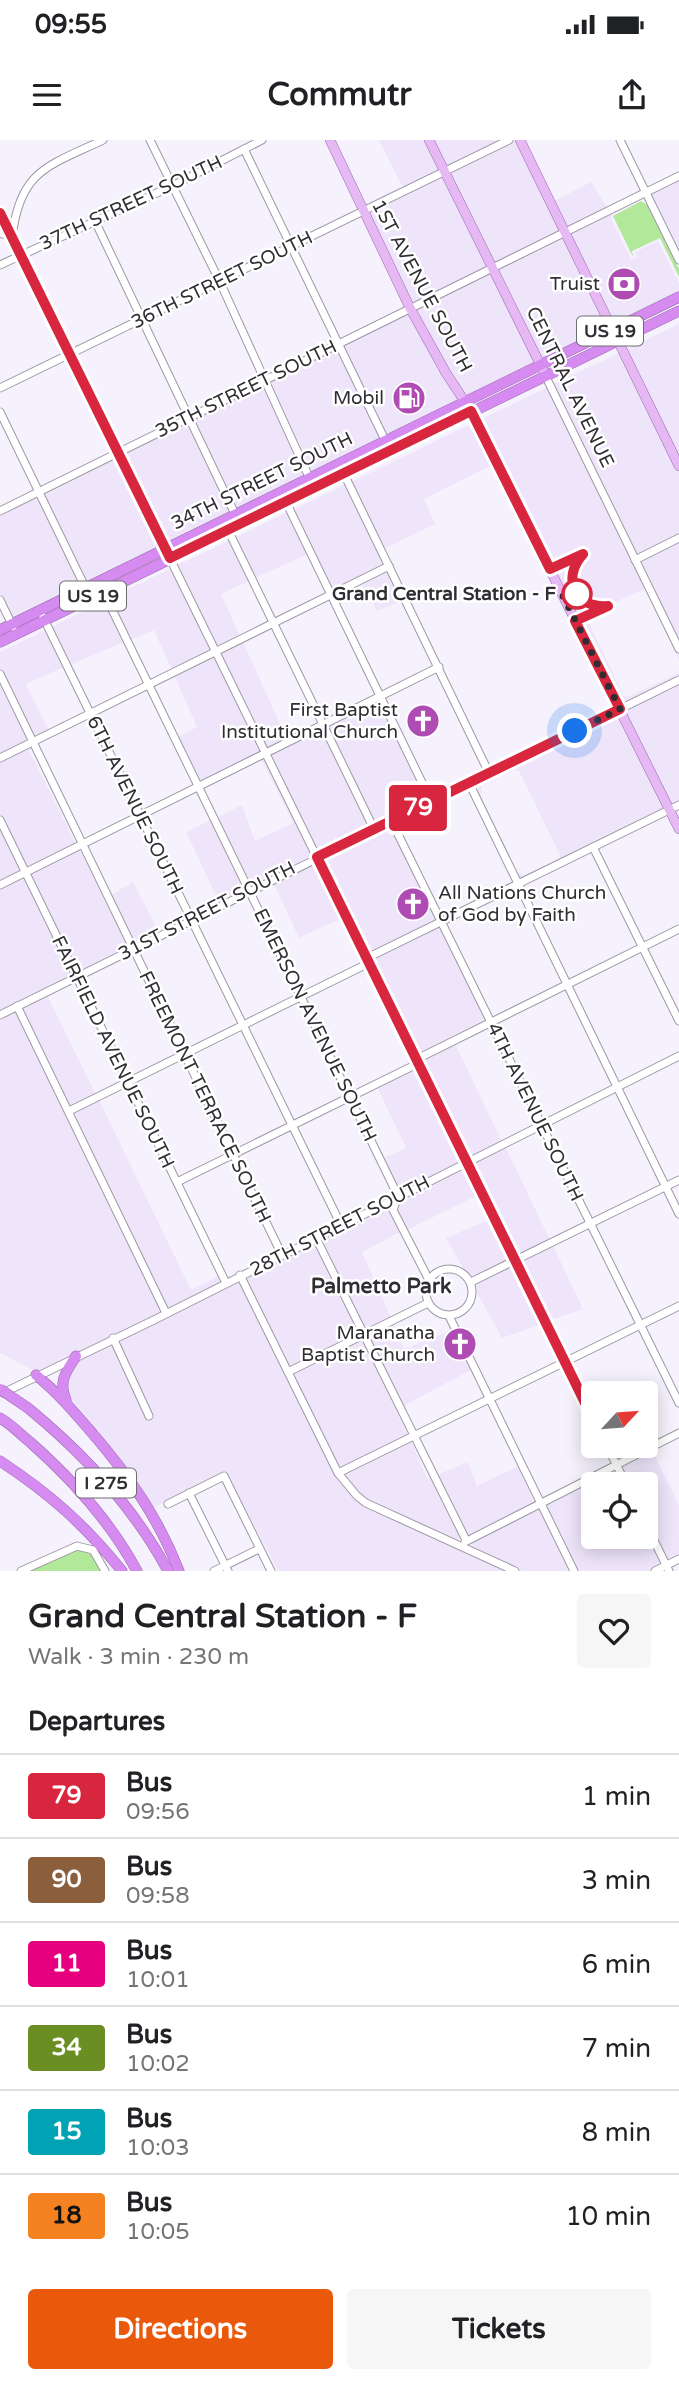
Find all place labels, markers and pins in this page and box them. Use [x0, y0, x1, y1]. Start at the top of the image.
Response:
bank icon: Truist [605, 265, 643, 303]
place label: Truist [550, 273, 600, 295]
fuel station icon: Mobil [390, 379, 428, 417]
place label: Mobil [333, 387, 384, 409]
marker: Grand Central Station - F [562, 579, 592, 609]
place label: Grand Central Station - F [332, 583, 556, 605]
place label: First Baptist Institutional Church [221, 699, 398, 743]
church icon: First Baptist Institutional Church [404, 702, 442, 740]
place label: All Nations Church of God by Faith [438, 882, 606, 926]
church icon: All Nations Church of God by Faith [394, 885, 432, 923]
place label: Maranatha Baptist Church [301, 1322, 435, 1366]
church icon: Maranatha Baptist Church [441, 1325, 479, 1363]

